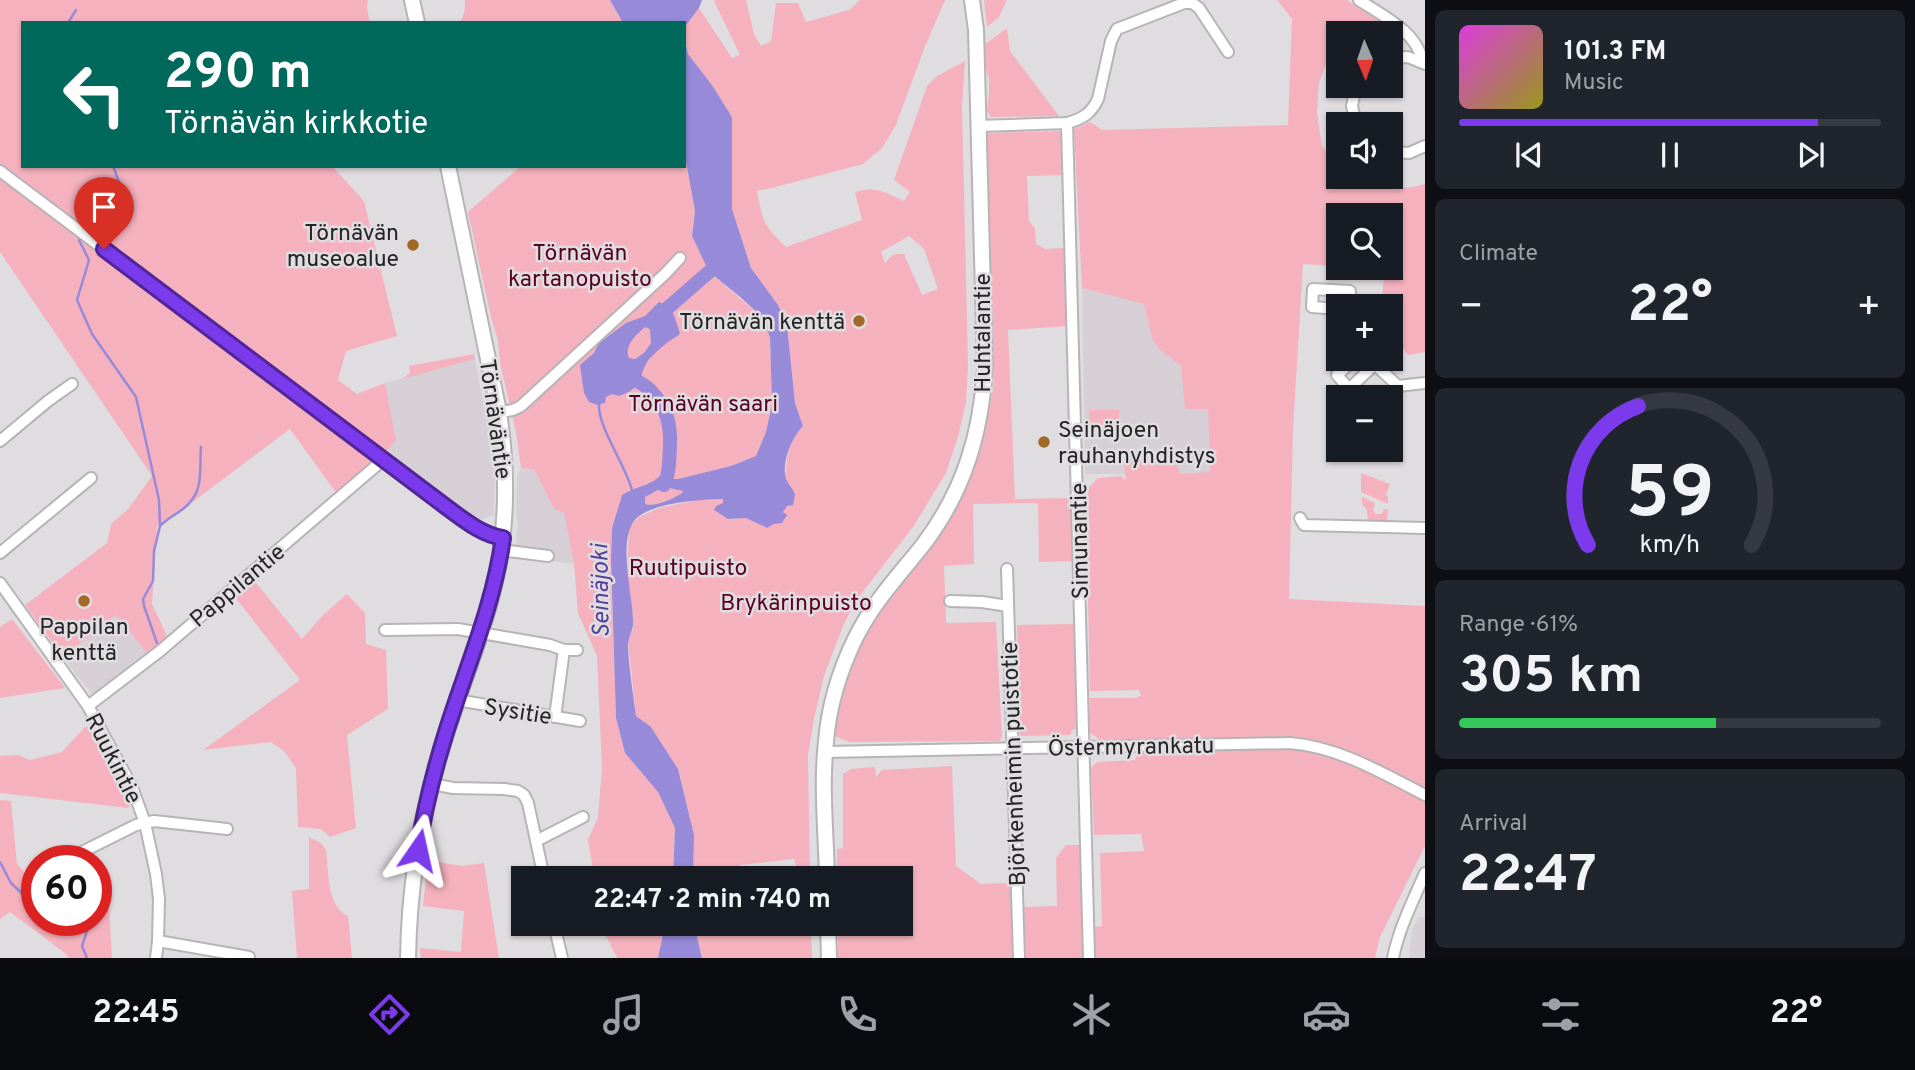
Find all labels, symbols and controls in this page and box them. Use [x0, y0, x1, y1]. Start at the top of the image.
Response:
north arrow [1326, 21, 1404, 98]
map controls [1326, 21, 1403, 462]
text: 101.3 FM [1564, 36, 1666, 69]
text: 290 m [164, 44, 312, 106]
icon: left [49, 49, 140, 140]
text: Music [1564, 69, 1624, 98]
text: Törnävän kirkkotie [164, 105, 428, 145]
button: sound [1326, 112, 1403, 189]
icon: previous [1510, 136, 1548, 174]
icon: pause [1651, 136, 1689, 174]
icon: next [1792, 136, 1830, 174]
pin [74, 177, 134, 249]
icon: arrive [85, 188, 123, 226]
button: search [1326, 203, 1403, 280]
place label: Törnävän museoalue [287, 220, 399, 275]
marker: Törnävän museoalue [405, 237, 421, 253]
park label: Törnävän kartanopuisto [508, 240, 652, 295]
text: Climate [1459, 240, 1538, 269]
street label: Huhtalantie [970, 273, 999, 393]
text: 22° [1627, 274, 1713, 340]
text: − [1459, 284, 1484, 333]
text: + [1856, 284, 1881, 333]
button: + [1326, 294, 1403, 371]
place label: Törnävän kenttä [679, 309, 845, 338]
marker: Törnävän kenttä [851, 313, 867, 329]
street label: Törnäväntie [471, 357, 516, 481]
button: − [1326, 385, 1403, 462]
park label: Törnävän saari [628, 391, 778, 420]
place label: Seinäjoen rauhanyhdistys [1058, 417, 1215, 472]
marker: Seinäjoen rauhanyhdistys [1036, 434, 1052, 450]
text: 59 [1625, 451, 1715, 543]
street label: Simunantie [1066, 482, 1097, 600]
text: km/h [1640, 530, 1700, 562]
street label: Pappilantie [185, 539, 292, 635]
water label: Seinäjoki [586, 543, 618, 638]
park label: Ruutipuisto [629, 555, 747, 584]
park label: Brykärinpuisto [720, 590, 872, 619]
marker: Pappilan kenttä [76, 593, 92, 609]
text: Range · 61% [1459, 611, 1578, 640]
place label: Pappilan kenttä [39, 614, 129, 669]
street label: Björkenheimin puistotie [997, 641, 1034, 887]
text: 305 km [1459, 645, 1643, 711]
street label: Sysitie [482, 694, 554, 733]
street label: Ruukintie [77, 709, 147, 809]
street label: Östermyrankatu [1047, 732, 1215, 764]
text: Arrival [1459, 810, 1528, 839]
position arrow [381, 813, 455, 887]
text: 22:47 [1459, 844, 1597, 910]
speed limit sign: 60 [21, 845, 112, 936]
text: 22:47 · 2 min · 740 m [593, 884, 831, 917]
icon: directions [365, 990, 414, 1039]
icon: music [599, 990, 648, 1039]
icon: phone [833, 990, 882, 1039]
icon: climate [1067, 990, 1116, 1039]
icon: car [1302, 990, 1351, 1039]
icon: filters [1536, 990, 1585, 1039]
text: 22:45 [93, 994, 180, 1034]
text: 22° [1770, 994, 1822, 1034]

